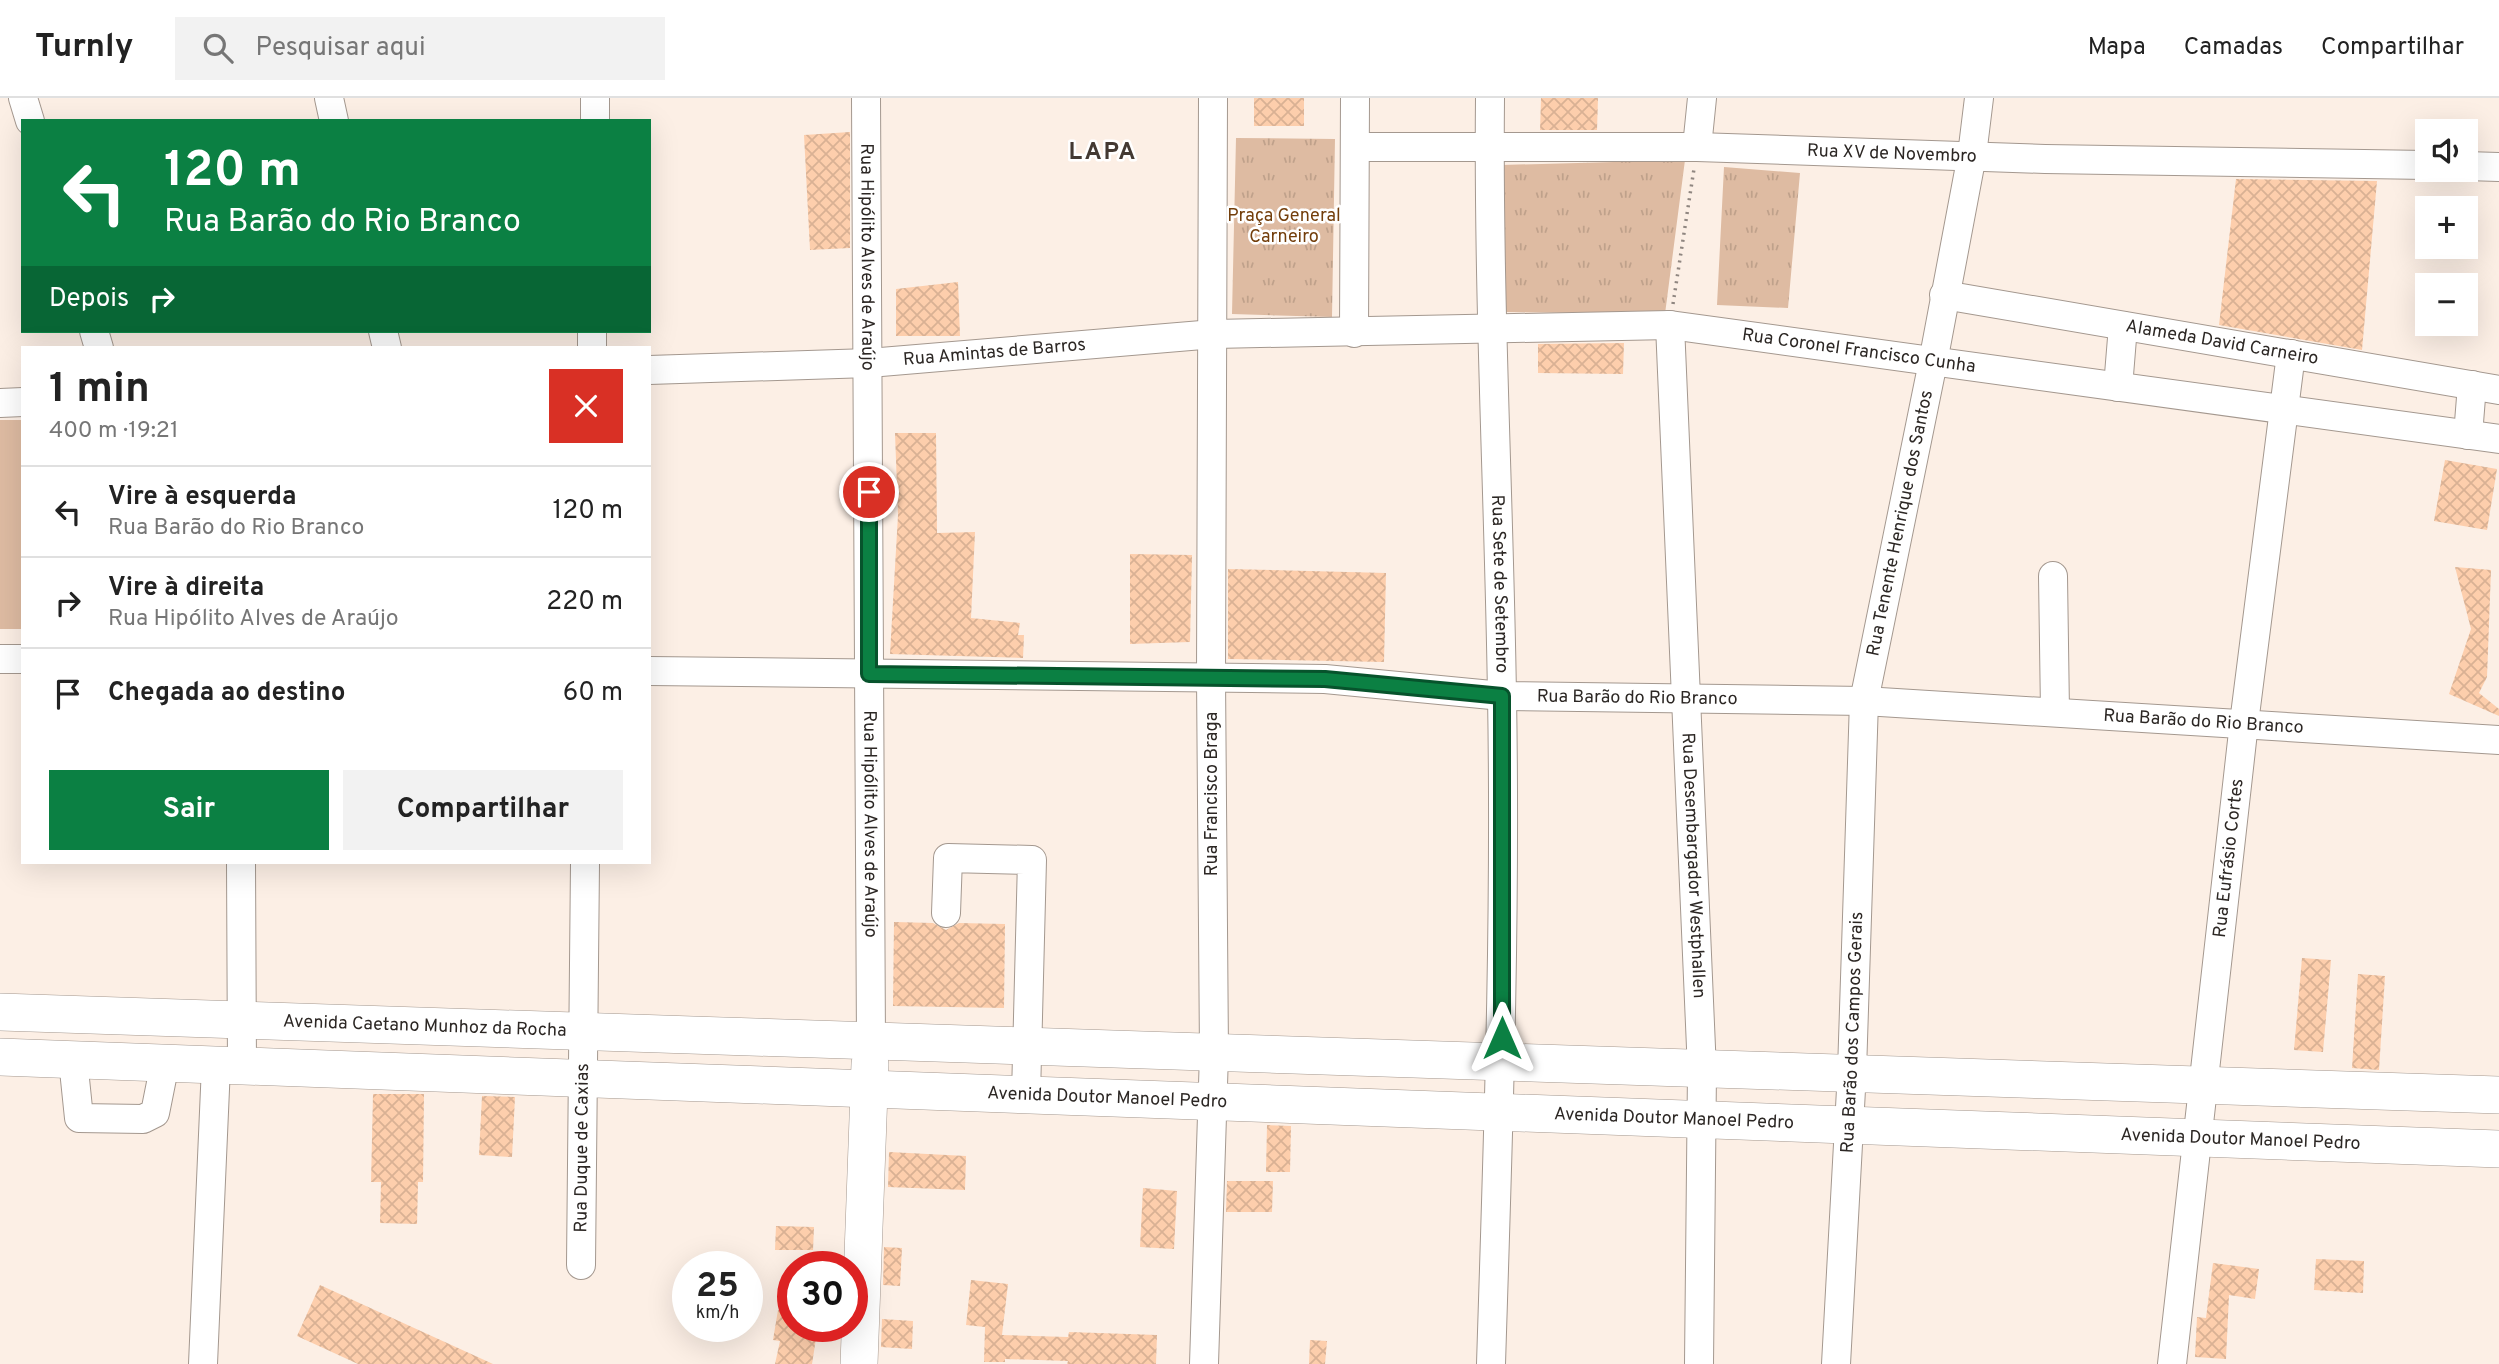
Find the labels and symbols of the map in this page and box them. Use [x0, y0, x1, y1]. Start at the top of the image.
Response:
district label: LAPA [1068, 138, 1138, 168]
street label: Rua XV de Novembro [1807, 139, 1977, 168]
street label: Rua Hipólito Alves de Araújo [855, 143, 879, 371]
park label: Praça General Carneiro [1227, 205, 1341, 249]
street label: Alameda David Carneiro [2124, 315, 2320, 370]
street label: Rua Coronel Francisco Cunha [1741, 324, 1977, 378]
street label: Rua Amintas de Barros [902, 333, 1087, 372]
street label: Rua Tenente Henrique dos Santos [1862, 388, 1938, 658]
pin [839, 462, 899, 522]
street label: Rua Sete de Setembro [1486, 494, 1513, 673]
street label: Rua Barão do Rio Branco [1537, 685, 1738, 711]
street label: Rua Barão do Rio Branco [2103, 704, 2304, 739]
street label: Rua Hipólito Alves de Araújo [858, 710, 882, 938]
street label: Rua Francisco Braga [1201, 712, 1224, 876]
street label: Rua Desembargador Westphallen [1676, 732, 1710, 999]
street label: Rua Eufrásio Cortes [2208, 777, 2249, 939]
street label: Rua Barão dos Campos Gerais [1836, 911, 1869, 1154]
position arrow [1465, 1001, 1539, 1075]
street label: Avenida Caetano Munhoz da Rocha [283, 1010, 567, 1042]
street label: Rua Duque de Caxias [570, 1063, 595, 1233]
street label: Avenida Doutor Manoel Pedro [987, 1082, 1228, 1114]
street label: Avenida Doutor Manoel Pedro [1553, 1103, 1794, 1135]
street label: Avenida Doutor Manoel Pedro [2120, 1124, 2361, 1155]
speed limit sign: 30 [777, 1251, 868, 1342]

